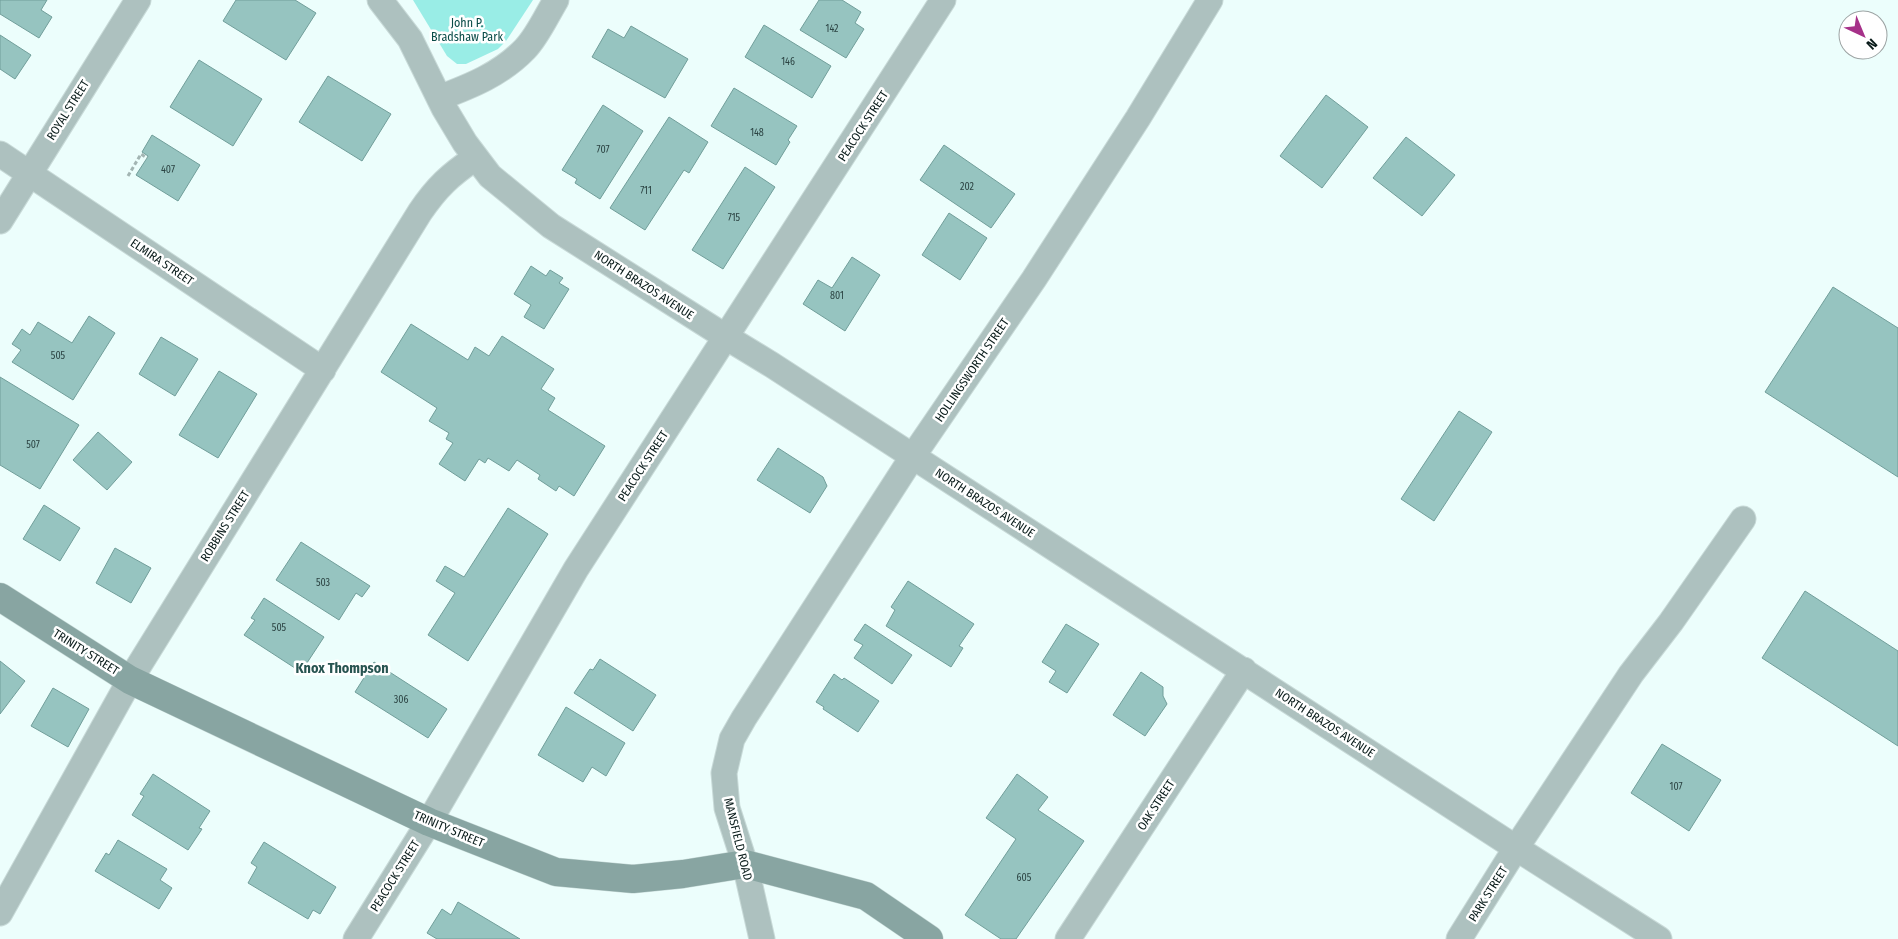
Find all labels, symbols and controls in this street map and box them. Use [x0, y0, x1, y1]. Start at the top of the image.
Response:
north arrow [1838, 10, 1888, 60]
park label: John P. Bradshaw Park [431, 16, 503, 44]
house number: 142 [825, 23, 839, 35]
text: N [1863, 35, 1881, 53]
house number: 146 [781, 56, 795, 68]
street label: ROYAL STREET [44, 77, 92, 143]
street label: PEACOCK STREET [835, 88, 891, 164]
house number: 148 [750, 127, 764, 139]
house number: 707 [596, 144, 610, 156]
house number: 407 [161, 164, 175, 176]
house number: 202 [960, 181, 975, 193]
house number: 711 [640, 185, 652, 197]
house number: 715 [728, 212, 741, 224]
street label: ELMIRA STREET [128, 236, 196, 288]
street label: NORTH BRAZOS AVENUE [592, 248, 697, 323]
house number: 801 [830, 290, 844, 302]
street label: HOLLINGSWORTH STREET [932, 315, 1012, 424]
house number: 505 [51, 350, 66, 362]
street label: PEACOCK STREET [615, 428, 671, 504]
house number: 507 [26, 439, 40, 451]
street label: NORTH BRAZOS AVENUE [933, 466, 1038, 541]
street label: ROBBINS STREET [198, 488, 253, 564]
house number: 503 [316, 577, 331, 589]
house number: 505 [272, 622, 287, 634]
street label: TRINITY STREET [51, 626, 122, 678]
district label: Knox Thompson [295, 660, 389, 677]
street label: NORTH BRAZOS AVENUE [1273, 686, 1378, 761]
house number: 306 [394, 694, 408, 706]
street label: OAK STREET [1134, 777, 1178, 833]
house number: 107 [1670, 781, 1682, 793]
street label: MANSFIELD ROAD [721, 796, 755, 882]
street label: TRINITY STREET [412, 808, 486, 850]
street label: PEACOCK STREET [368, 837, 423, 914]
street label: PARK STREET [1466, 864, 1511, 924]
house number: 605 [1017, 872, 1032, 884]

